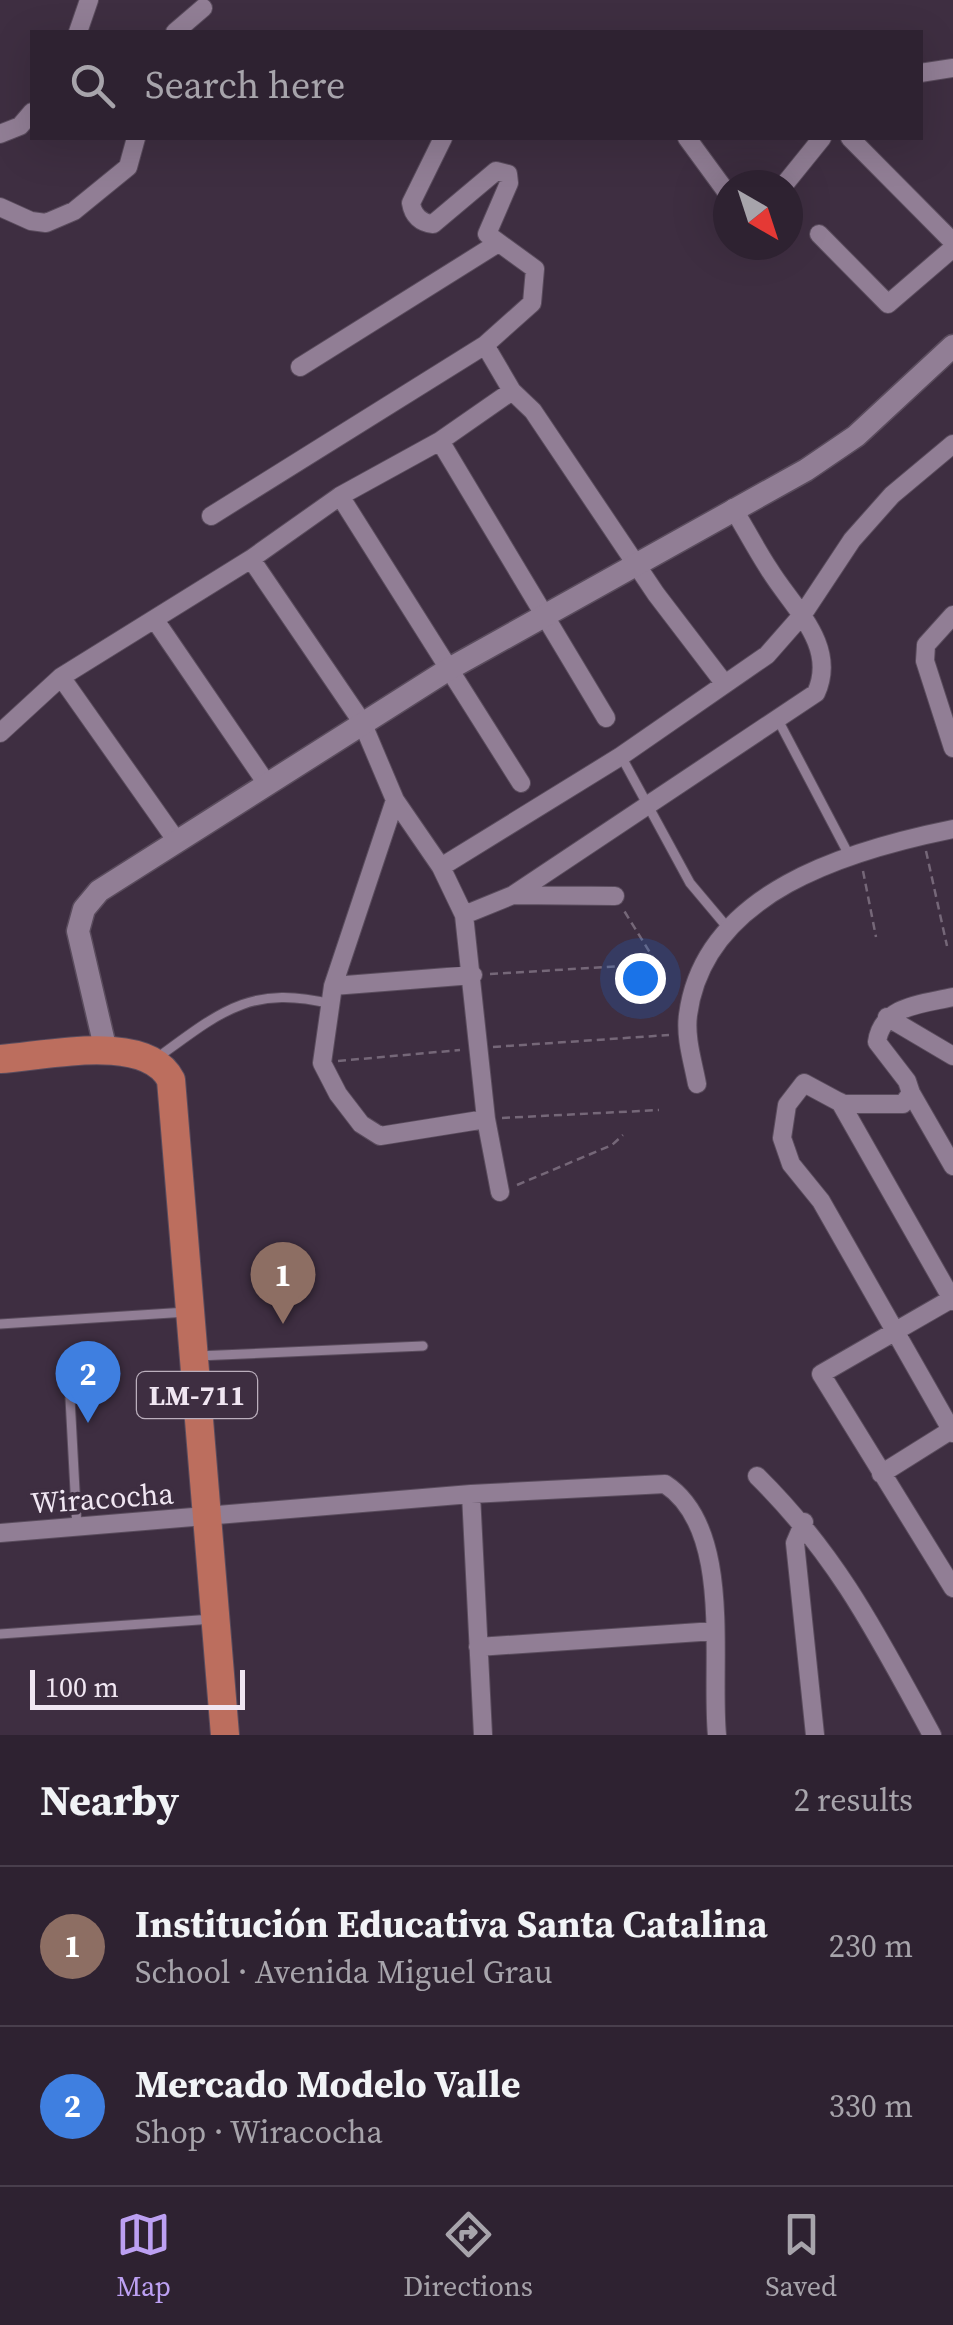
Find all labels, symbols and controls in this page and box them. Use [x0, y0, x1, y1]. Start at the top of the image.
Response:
search box [30, 30, 923, 140]
icon: search [65, 58, 120, 113]
text: Search here [145, 59, 345, 111]
north arrow [713, 170, 803, 260]
your location [615, 953, 666, 1004]
pin: 1 [250, 1242, 316, 1324]
pin: 2 [56, 1340, 120, 1423]
road number: LM-711 [137, 1372, 257, 1418]
street label: Wiracocha [29, 1472, 176, 1523]
scale bar [30, 1665, 245, 1710]
text: 100 m [45, 1668, 119, 1706]
text: Nearby [40, 1771, 179, 1829]
text: 2 results [794, 1778, 913, 1822]
text: Institución Educativa Santa Catalina [135, 1898, 768, 1950]
text: 1 [64, 1924, 81, 1968]
text: 230 m [829, 1924, 913, 1968]
text: School · Avenida Miguel Grau [135, 1950, 553, 1994]
text: Mercado Modelo Valle [135, 2058, 521, 2110]
text: 2 [64, 2084, 81, 2128]
text: 330 m [829, 2084, 913, 2128]
text: Shop · Wiracocha [135, 2110, 383, 2154]
tab: Map [116, 2207, 171, 2305]
tab: Directions [403, 2207, 533, 2305]
tab: Saved [765, 2207, 837, 2305]

